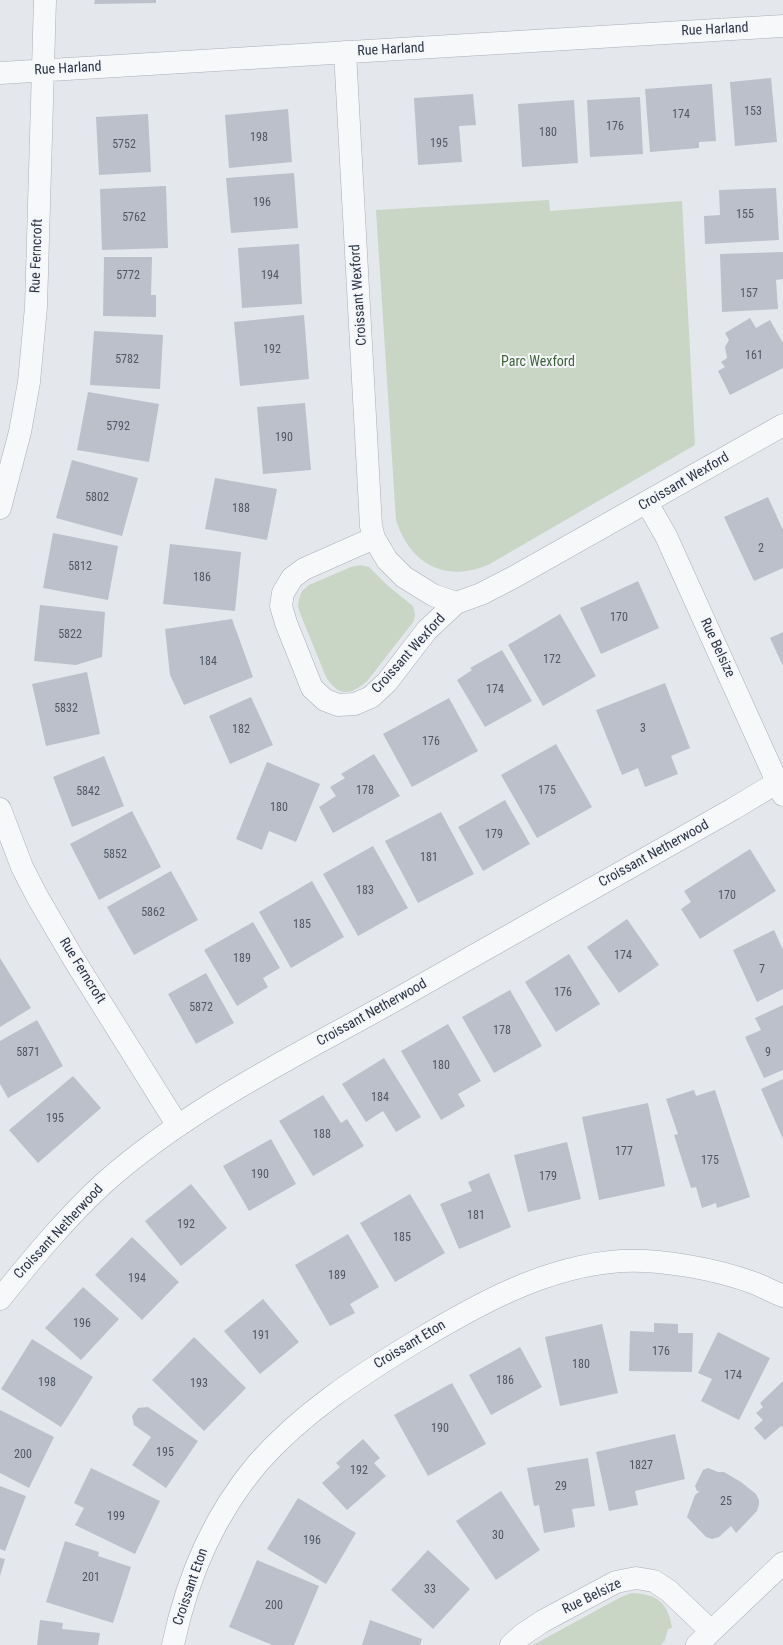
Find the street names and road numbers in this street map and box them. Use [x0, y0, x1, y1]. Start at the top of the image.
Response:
street label: Rue Harland [681, 20, 749, 40]
street label: Rue Harland [357, 40, 425, 60]
street label: Rue Harland [34, 59, 102, 79]
street label: Rue Ferncroft [27, 219, 47, 293]
street label: Croissant Wexford [347, 244, 371, 346]
street label: Croissant Wexford [636, 449, 732, 515]
street label: Croissant Wexford [369, 611, 449, 697]
street label: Rue Belsize [696, 616, 738, 680]
street label: Croissant Netherwood [596, 817, 712, 891]
street label: Rue Ferncroft [55, 935, 109, 1007]
street label: Croissant Netherwood [314, 976, 430, 1050]
street label: Croissant Netherwood [11, 1181, 107, 1283]
street label: Croissant Eton [371, 1317, 449, 1373]
street label: Croissant Eton [170, 1546, 212, 1628]
street label: Rue Belsize [560, 1576, 624, 1618]

